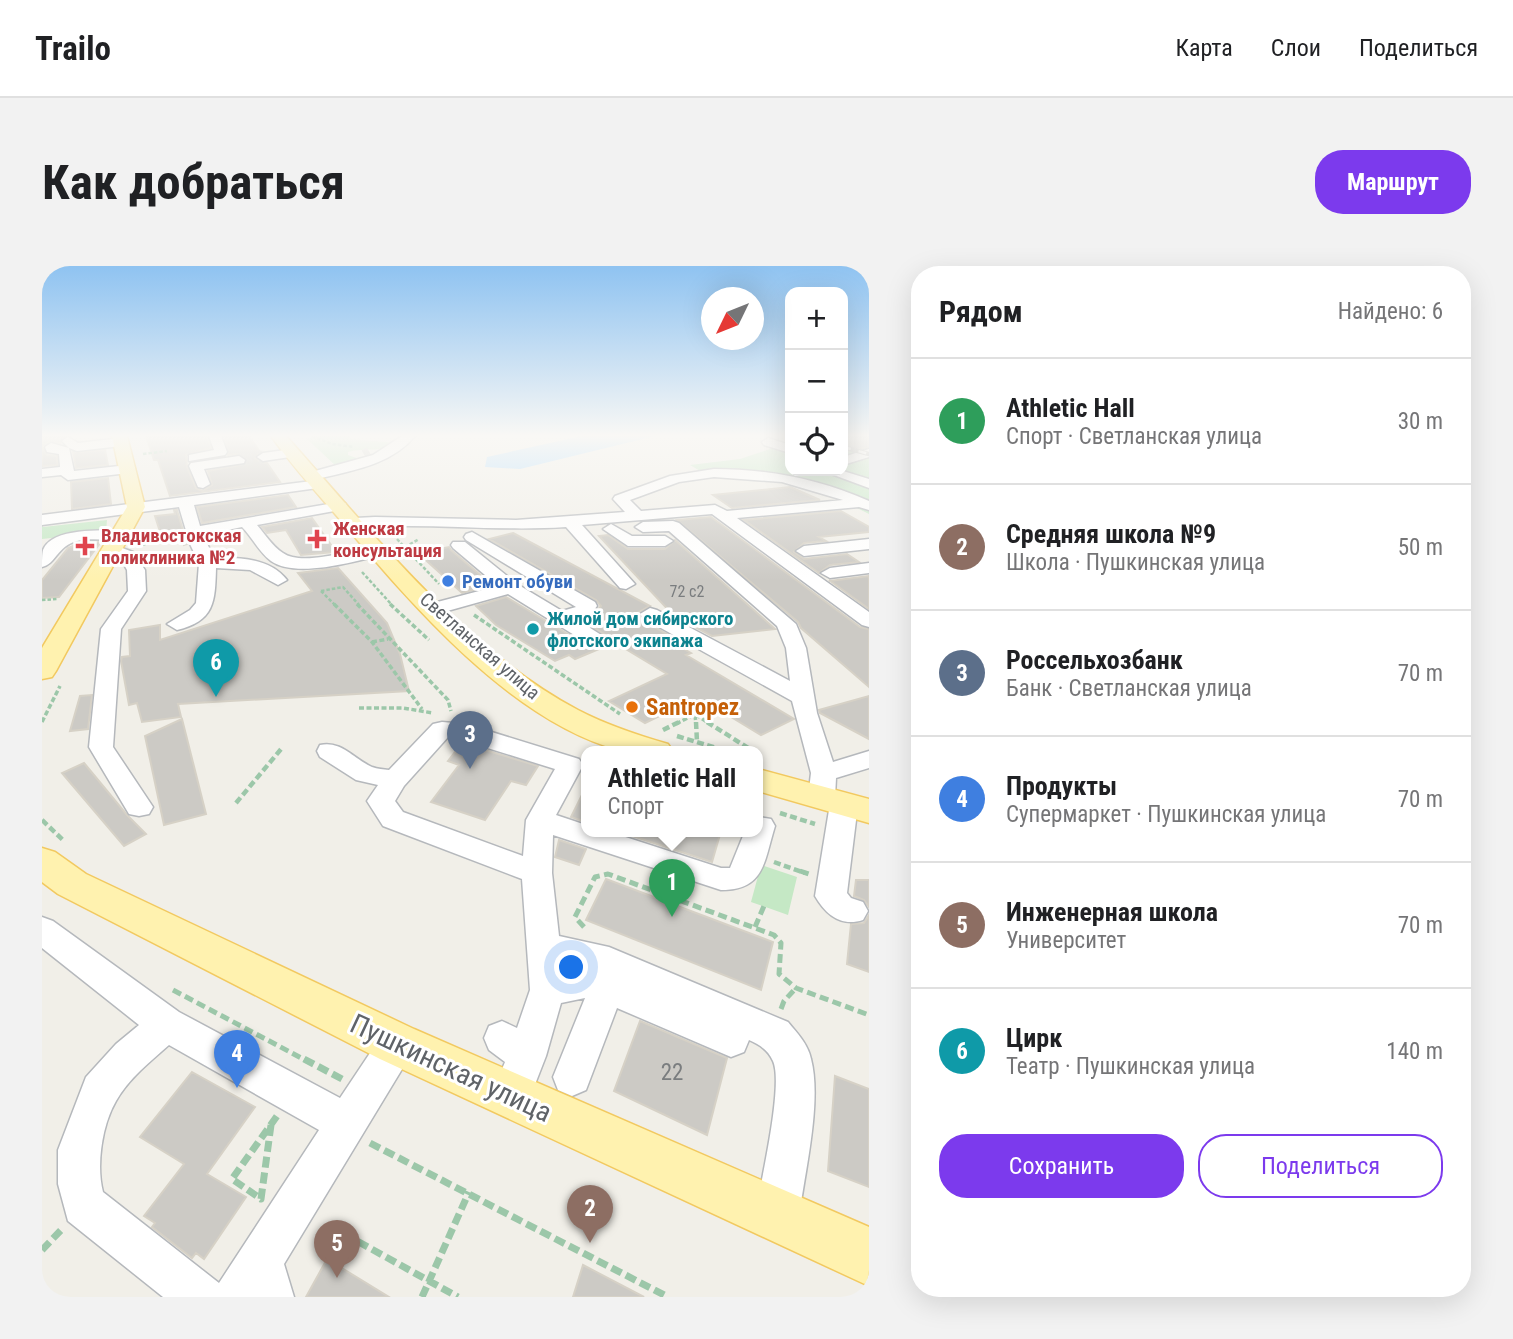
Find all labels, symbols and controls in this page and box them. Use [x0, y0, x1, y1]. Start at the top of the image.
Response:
text: Trailo [35, 29, 111, 68]
text: Карта [1175, 34, 1233, 62]
text: Слои [1271, 34, 1321, 62]
text: Поделиться [1359, 34, 1478, 62]
button: Маршрут [1315, 150, 1471, 214]
text: Как добраться [42, 154, 345, 211]
north arrow [701, 287, 764, 350]
map controls [785, 287, 848, 476]
button: + [785, 287, 848, 350]
text: Рядом [939, 294, 1023, 329]
text: Найдено: 6 [1338, 298, 1443, 325]
button: − [785, 350, 848, 413]
text: Athletic Hall [1006, 393, 1135, 423]
text: 1 [956, 408, 968, 435]
text: 30 m [1398, 408, 1443, 435]
button: locate [785, 413, 848, 476]
text: Спорт · Светланская улица [1006, 423, 1262, 450]
place label: Женская консультация [333, 517, 442, 562]
text: Средняя школа №9 [1006, 519, 1216, 549]
place label: Владивостокская поликлиника №2 [101, 524, 242, 569]
marker: Женская консультация [307, 529, 327, 549]
text: 2 [956, 534, 968, 561]
text: 50 m [1398, 534, 1443, 561]
marker: Владивостокская поликлиника №2 [75, 536, 95, 556]
text: Школа · Пушкинская улица [1006, 549, 1265, 576]
place label: Ремонт обуви [462, 570, 573, 593]
marker: Ремонт обуви [440, 573, 456, 589]
house number: 72 с2 [670, 582, 704, 601]
street label: Светланская улица [415, 588, 545, 704]
place label: Жилой дом сибирского флотского экипажа [547, 607, 733, 652]
marker: Жилой дом сибирского флотского экипажа [525, 621, 541, 637]
pin: 6 [193, 639, 239, 697]
text: Россельхозбанк [1006, 645, 1183, 675]
text: 3 [956, 660, 968, 687]
text: 70 m [1398, 660, 1443, 687]
text: Банк · Светланская улица [1006, 675, 1252, 702]
place label: Santropez [646, 694, 739, 721]
marker: Santropez [624, 699, 640, 715]
pin: 3 [447, 711, 493, 769]
popup [581, 746, 763, 837]
text: Athletic Hall [608, 763, 736, 793]
text: Продукты [1006, 771, 1117, 801]
text: 4 [956, 786, 968, 813]
text: 70 m [1398, 786, 1443, 813]
text: Спорт [608, 793, 664, 820]
text: Супермаркет · Пушкинская улица [1006, 801, 1326, 828]
pin: 1 [649, 859, 695, 917]
text: Инженерная школа [1006, 897, 1218, 927]
text: 5 [956, 912, 968, 939]
text: 70 m [1398, 912, 1443, 939]
text: Университет [1006, 927, 1126, 954]
your location [554, 950, 588, 984]
street label: Пушкинская улица [345, 1007, 557, 1129]
text: Цирк [1006, 1023, 1062, 1053]
pin: 4 [214, 1030, 260, 1088]
text: 6 [956, 1038, 968, 1065]
text: 140 m [1386, 1038, 1443, 1065]
text: Театр · Пушкинская улица [1006, 1053, 1255, 1080]
house number: 22 [661, 1059, 683, 1086]
button: Сохранить [939, 1134, 1184, 1198]
button: Поделиться [1198, 1134, 1443, 1198]
pin: 2 [567, 1185, 613, 1243]
pin: 5 [314, 1220, 360, 1278]

